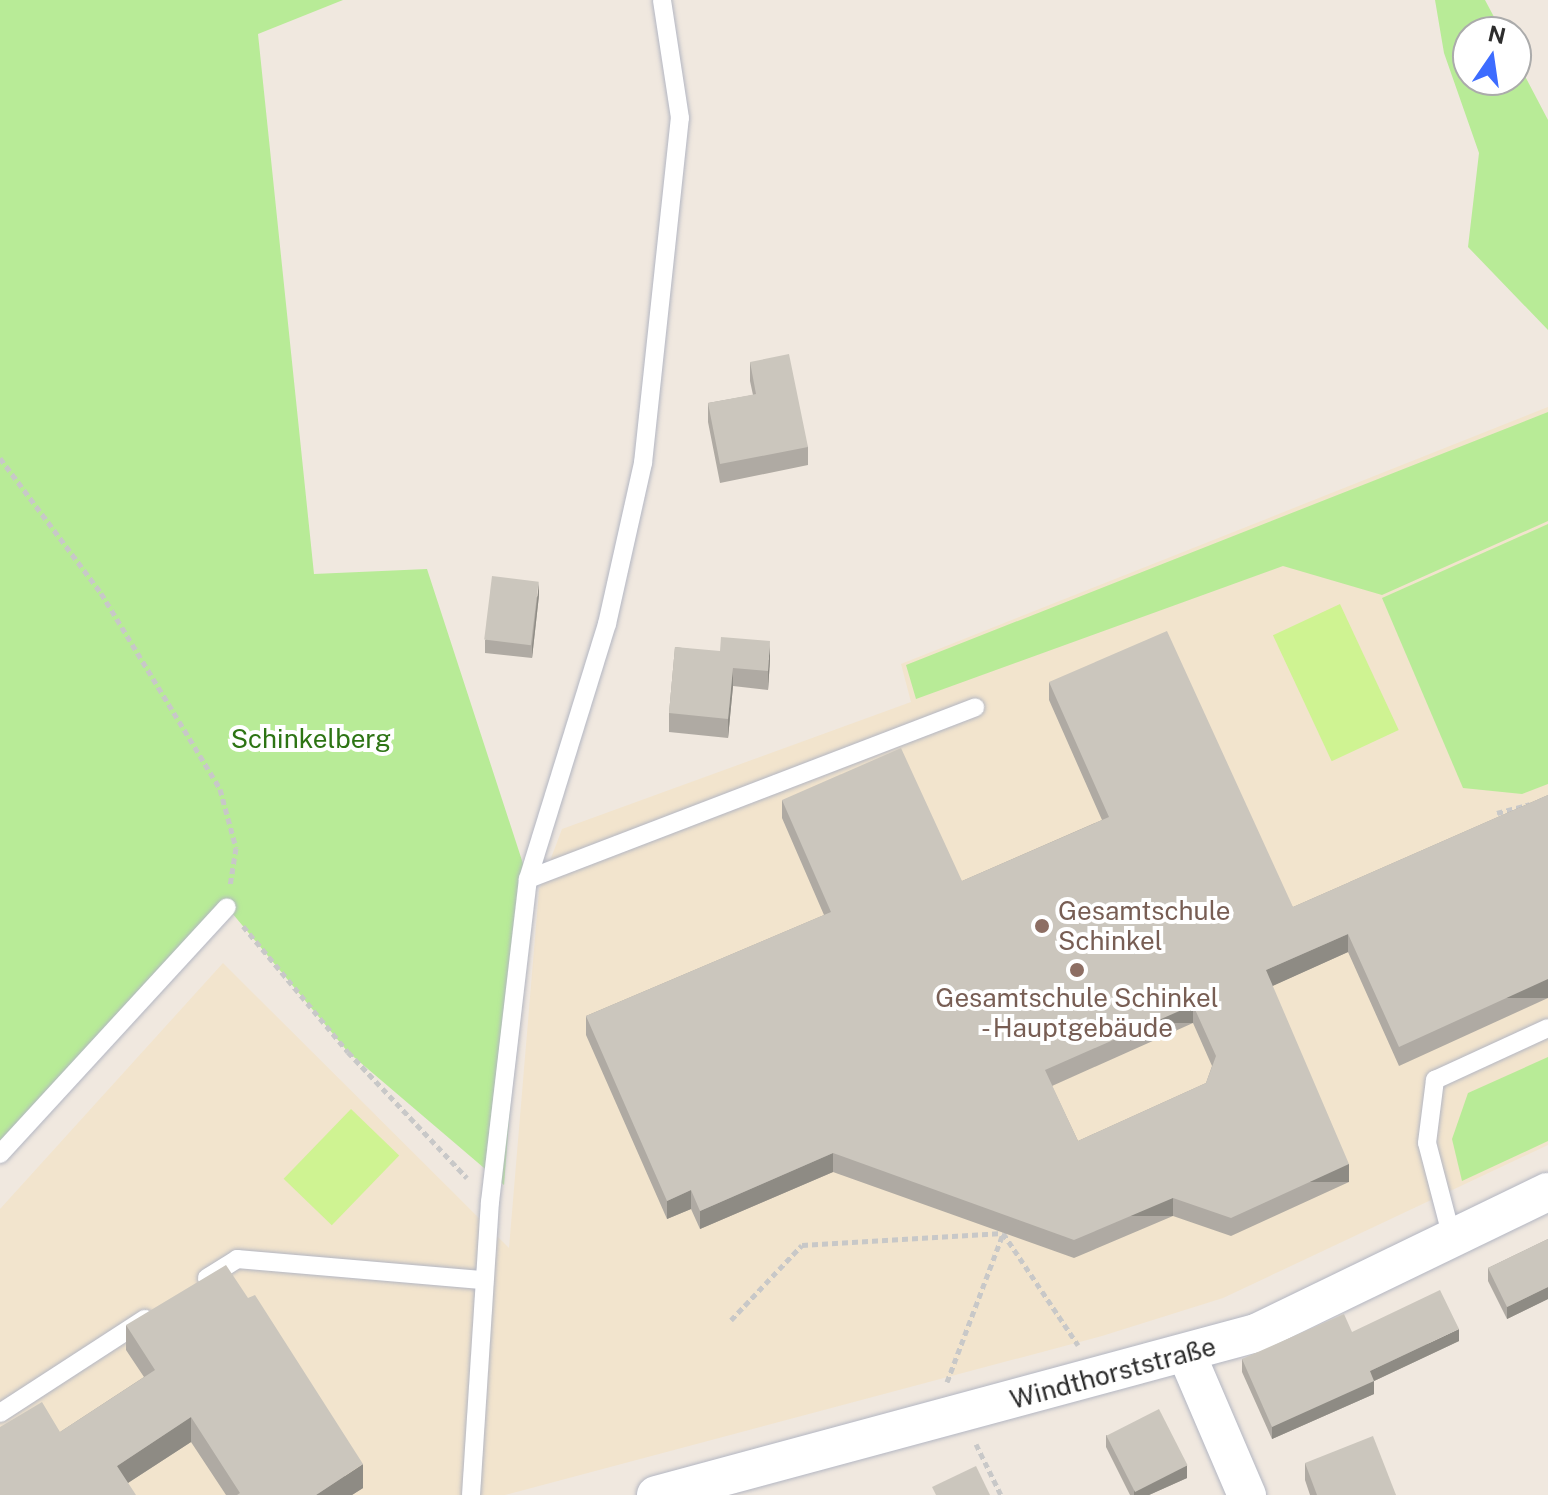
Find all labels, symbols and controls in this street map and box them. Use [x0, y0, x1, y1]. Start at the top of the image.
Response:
north arrow [1452, 16, 1532, 96]
text: N [1486, 20, 1508, 49]
park label: Schinkelberg [231, 723, 391, 755]
place label: Gesamtschule Schinkel [1058, 895, 1231, 956]
marker: Gesamtschule Schinkel [1033, 917, 1051, 935]
marker: Gesamtschule Schinkel - Hauptgebäude [1068, 961, 1086, 979]
place label: Gesamtschule Schinkel - Hauptgebäude [935, 982, 1219, 1044]
street label: Windthorststraße [1007, 1331, 1219, 1415]

